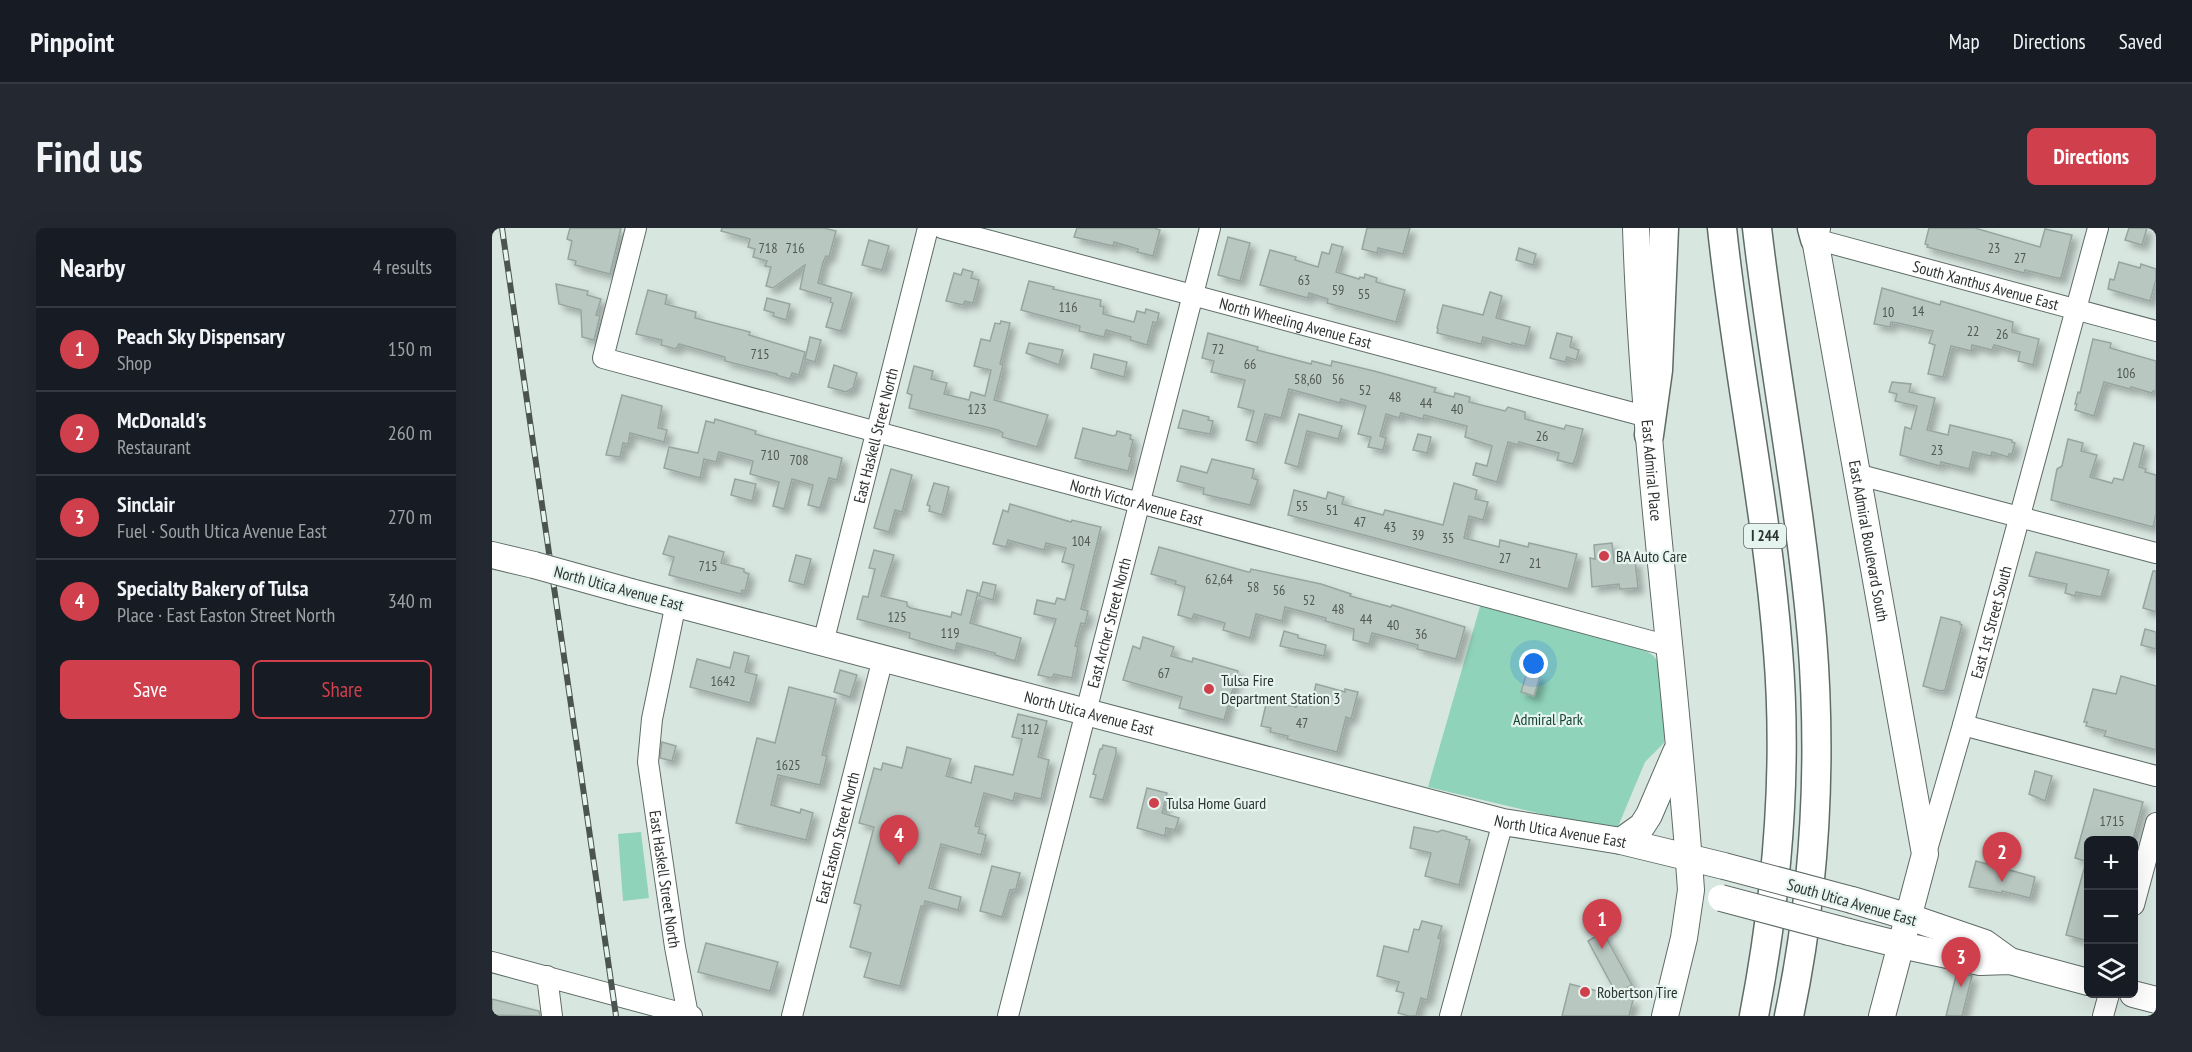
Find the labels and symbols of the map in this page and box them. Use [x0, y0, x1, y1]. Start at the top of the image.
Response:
house number: 718 [759, 239, 777, 257]
house number: 716 [786, 239, 804, 257]
house number: 23 [1988, 239, 2000, 257]
house number: 27 [2014, 249, 2026, 267]
street label: South Xanthus Avenue East [1911, 256, 2062, 314]
house number: 63 [1298, 271, 1310, 289]
house number: 59 [1332, 281, 1344, 299]
house number: 55 [1358, 285, 1370, 303]
street label: North Wheeling Avenue East [1217, 293, 1375, 353]
house number: 116 [1059, 298, 1077, 316]
house number: 14 [1912, 302, 1925, 320]
house number: 10 [1882, 303, 1894, 321]
house number: 22 [1967, 322, 1979, 340]
house number: 26 [1996, 325, 2008, 343]
house number: 72 [1212, 340, 1224, 358]
house number: 715 [751, 345, 769, 363]
house number: 66 [1244, 355, 1256, 373]
house number: 106 [2117, 364, 2135, 382]
street label: East Haskell Street North [849, 366, 902, 505]
house number: 58,60 [1294, 370, 1322, 388]
house number: 56 [1332, 370, 1344, 388]
house number: 52 [1359, 381, 1371, 399]
house number: 48 [1389, 388, 1401, 406]
house number: 44 [1420, 394, 1433, 412]
house number: 123 [968, 400, 986, 418]
house number: 40 [1451, 400, 1463, 418]
street label: East Admiral Place [1638, 419, 1667, 522]
house number: 26 [1536, 427, 1548, 445]
house number: 23 [1931, 441, 1943, 459]
house number: 710 [761, 446, 779, 464]
house number: 708 [790, 451, 808, 469]
street label: East Admiral Boulevard South [1845, 459, 1893, 623]
street label: North Victor Avenue East [1068, 475, 1206, 530]
house number: 55 [1296, 497, 1308, 515]
house number: 51 [1326, 501, 1338, 519]
house number: 47 [1354, 513, 1366, 531]
house number: 43 [1384, 518, 1396, 536]
road number: I 244 [1744, 524, 1786, 548]
house number: 39 [1412, 526, 1424, 544]
house number: 35 [1442, 529, 1454, 547]
house number: 104 [1072, 532, 1091, 550]
place label: BA Auto Care [1616, 546, 1687, 566]
house number: 27 [1499, 549, 1511, 567]
marker: BA Auto Care [1597, 549, 1611, 563]
house number: 21 [1529, 554, 1541, 572]
street label: East Archer Street North [1083, 556, 1135, 690]
house number: 715 [699, 557, 717, 575]
street label: North Utica Avenue East [552, 561, 687, 615]
street label: East 1st Street South [1966, 564, 2016, 680]
house number: 62,64 [1205, 570, 1234, 588]
house number: 58 [1247, 578, 1259, 596]
house number: 56 [1273, 581, 1285, 599]
house number: 52 [1303, 591, 1315, 609]
house number: 48 [1332, 600, 1344, 618]
house number: 125 [888, 608, 906, 626]
house number: 44 [1360, 610, 1373, 628]
house number: 40 [1387, 616, 1399, 634]
house number: 119 [941, 624, 959, 642]
house number: 36 [1415, 625, 1427, 643]
your location [1519, 649, 1548, 678]
house number: 67 [1158, 664, 1170, 682]
place label: Tulsa Fire Department Station 3 [1221, 670, 1340, 708]
house number: 1642 [710, 672, 736, 690]
marker: Tulsa Fire Department Station 3 [1202, 682, 1216, 696]
street label: North Utica Avenue East [1022, 686, 1157, 740]
park label: Admiral Park [1513, 709, 1584, 729]
house number: 47 [1296, 714, 1308, 732]
house number: 112 [1021, 720, 1039, 738]
house number: 1625 [775, 756, 801, 774]
street label: East Easton Street North [811, 770, 864, 906]
place label: Tulsa Home Guard [1166, 793, 1266, 813]
marker: Tulsa Home Guard [1147, 796, 1161, 810]
street label: East Haskell Street North [645, 809, 685, 949]
street label: North Utica Avenue East [1492, 810, 1629, 852]
house number: 1715 [2099, 812, 2125, 830]
pin: 4 [880, 816, 918, 865]
pin: 2 [1982, 832, 2022, 882]
street label: South Utica Avenue East [1785, 874, 1920, 930]
pin: 1 [1582, 900, 1622, 949]
pin: 3 [1942, 938, 1980, 987]
place label: Robertson Tire [1597, 982, 1678, 1002]
marker: Robertson Tire [1578, 985, 1592, 999]

